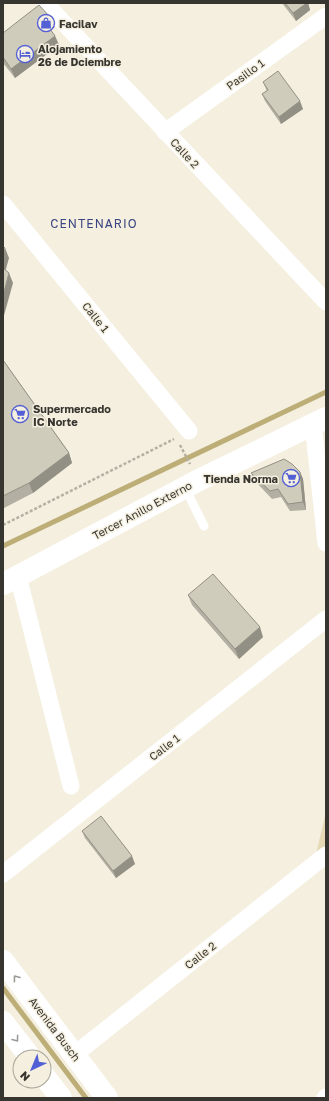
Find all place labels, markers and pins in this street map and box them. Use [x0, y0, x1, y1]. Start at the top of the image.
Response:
shop icon: Facilav [36, 13, 56, 33]
place label: Facilav [59, 17, 98, 30]
place label: Alojamiento 26 de Dciembre [38, 42, 122, 68]
hotel icon: Alojamiento 26 de Dciembre [15, 44, 35, 64]
place label: Supermercado IC Norte [33, 402, 111, 428]
supermarket icon: Supermercado IC Norte [10, 404, 30, 424]
supermarket icon: Tienda Norma [281, 468, 301, 488]
place label: Tienda Norma [204, 472, 278, 485]

